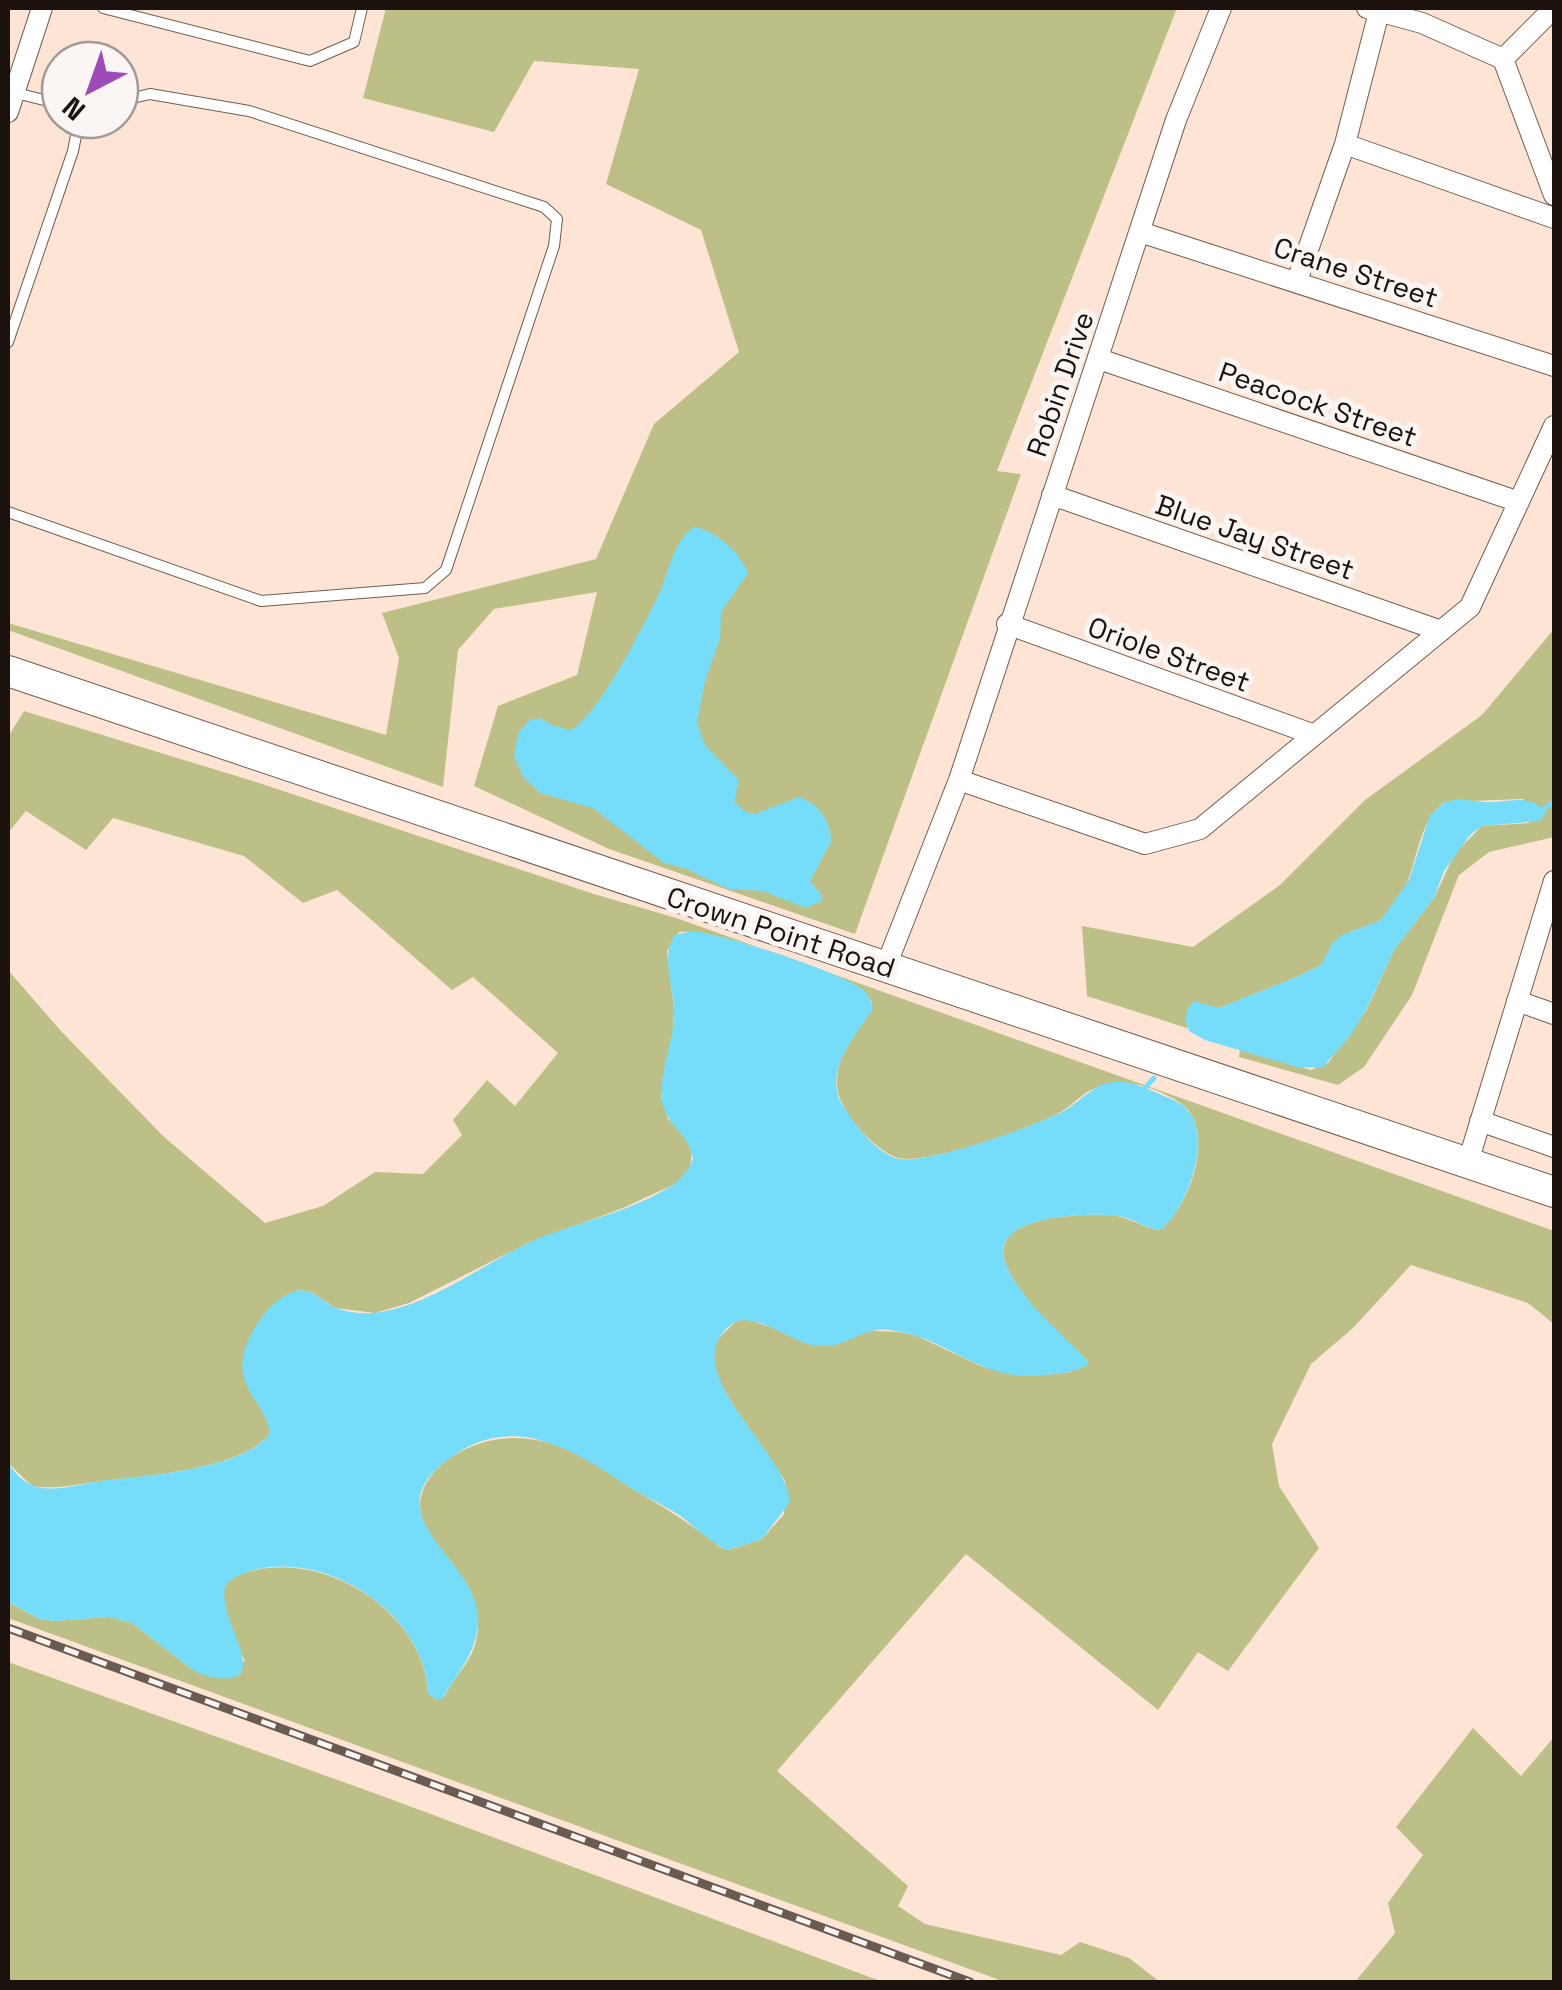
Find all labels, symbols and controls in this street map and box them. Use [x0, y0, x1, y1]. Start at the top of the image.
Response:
north arrow [40, 40, 140, 140]
text: N [55, 89, 92, 129]
street label: Crane Street [1269, 229, 1443, 315]
street label: Robin Drive [1018, 307, 1102, 461]
street label: Peacock Street [1214, 353, 1422, 455]
street label: Blue Jay Street [1151, 486, 1359, 588]
street label: Oriole Street [1083, 608, 1255, 700]
street label: Crown Point Road [662, 878, 900, 986]

